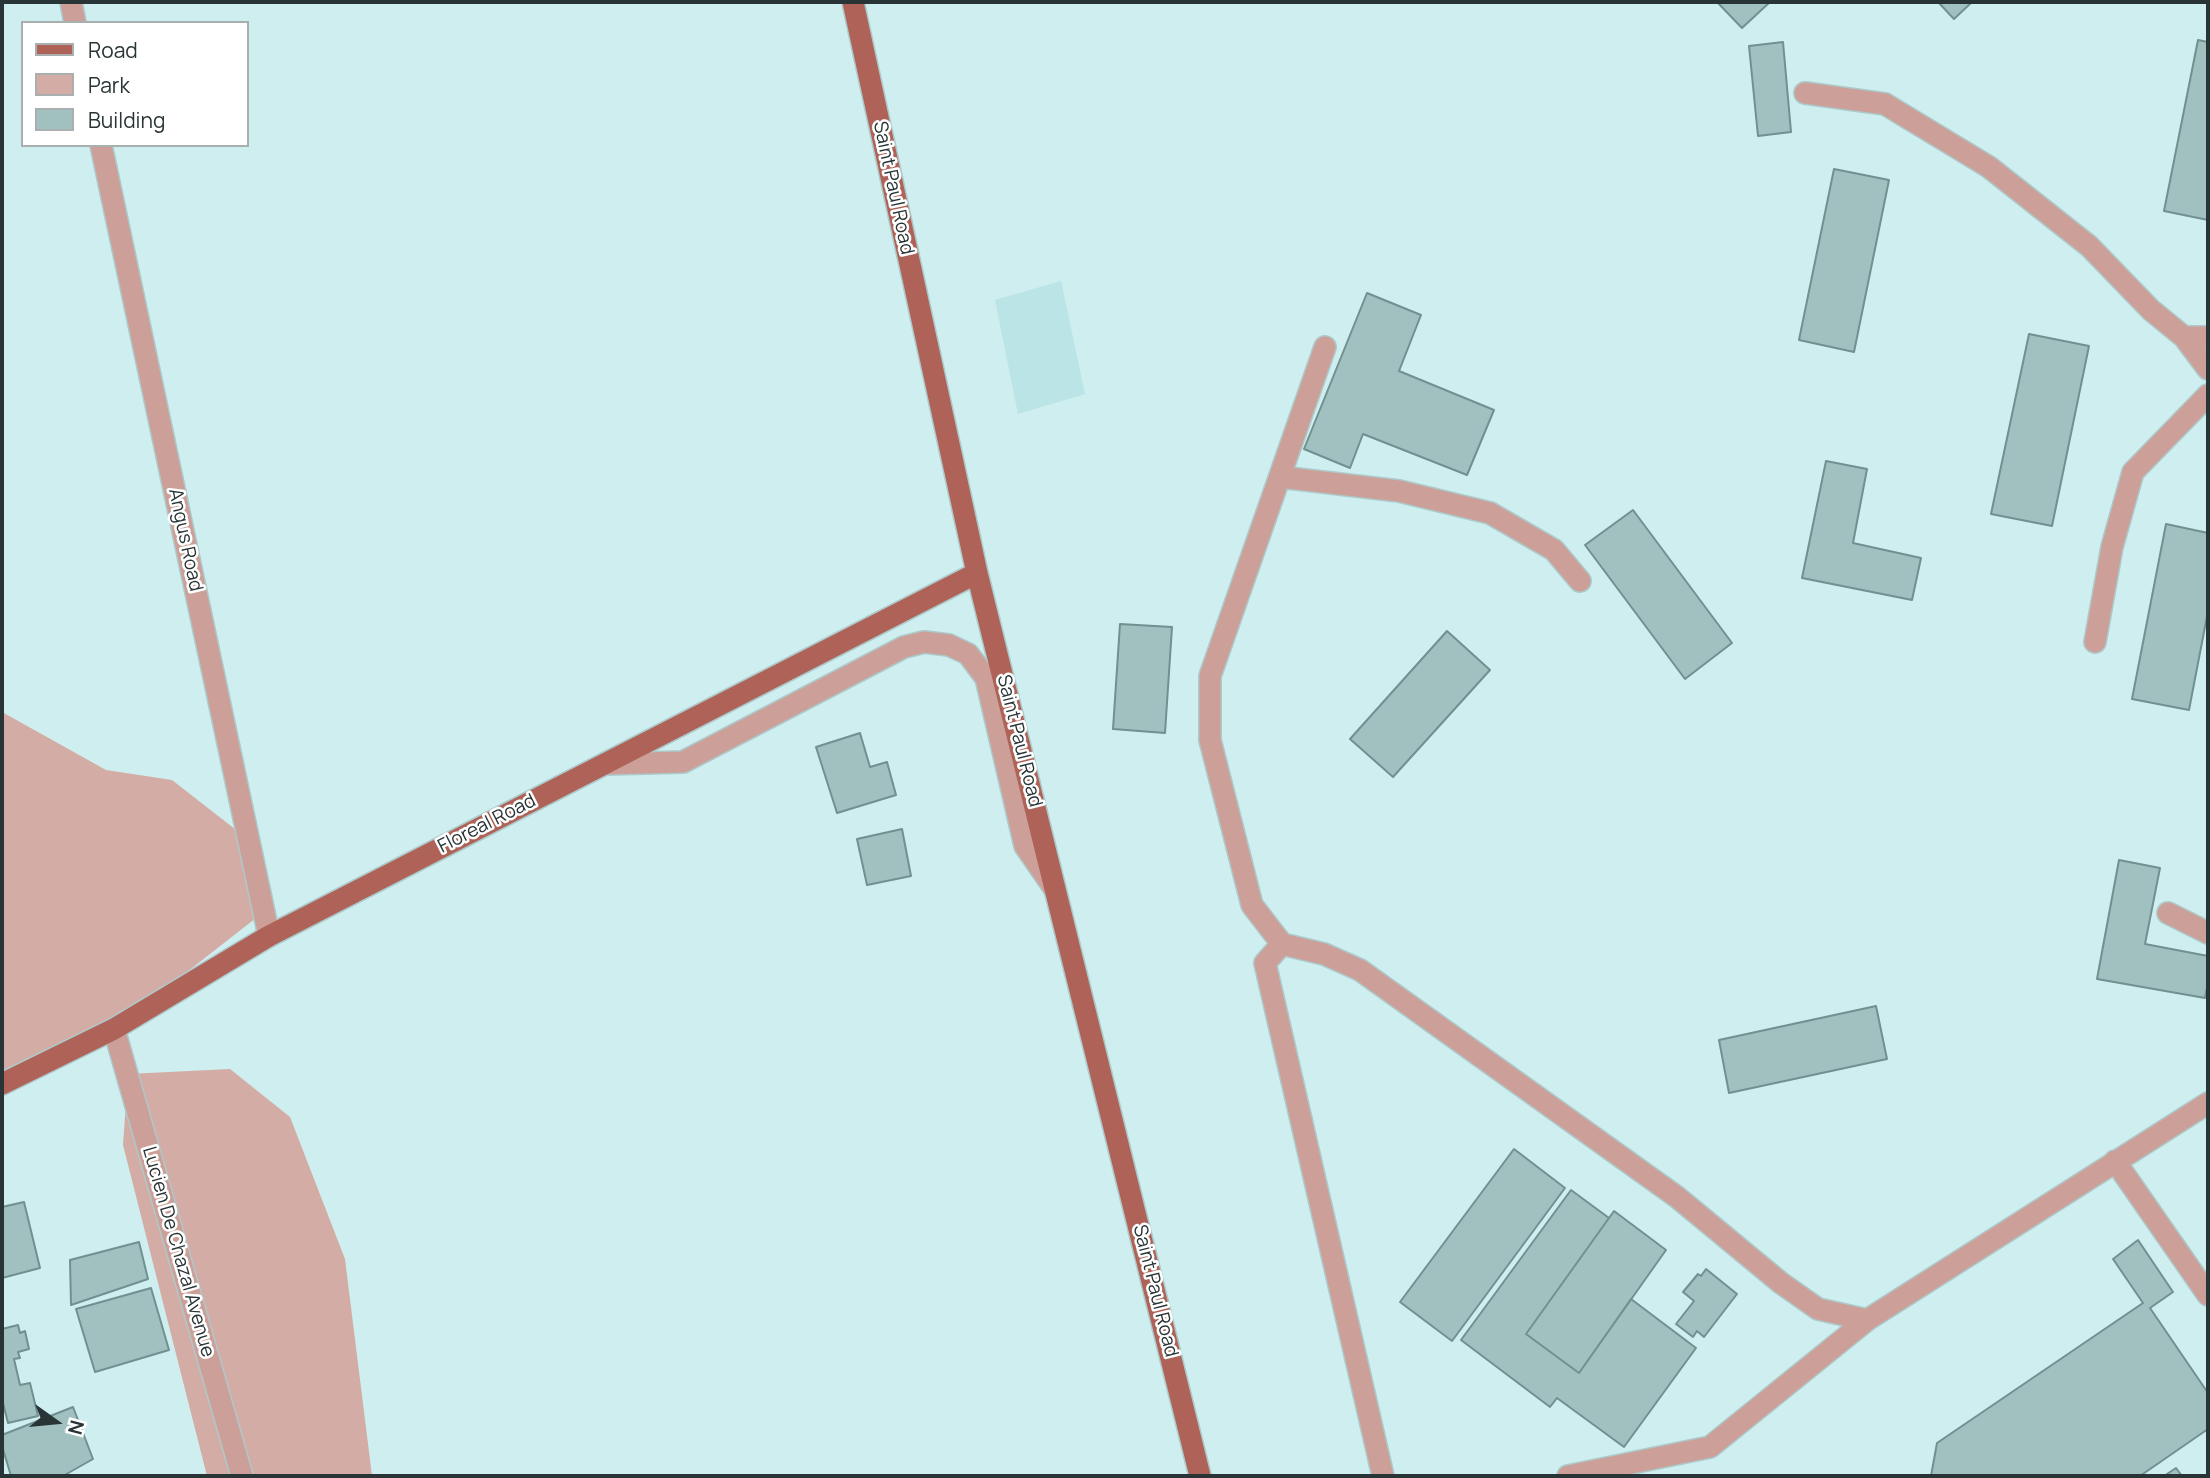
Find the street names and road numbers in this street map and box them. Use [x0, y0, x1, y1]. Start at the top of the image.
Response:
street label: Saint Paul Road [868, 119, 918, 257]
street label: Angus Road [163, 486, 207, 594]
street label: Saint Paul Road [992, 672, 1046, 810]
street label: Floreal Road [434, 790, 540, 858]
street label: Lucien De Chazal Avenue [137, 1144, 219, 1360]
street label: Saint Paul Road [1128, 1222, 1182, 1360]

